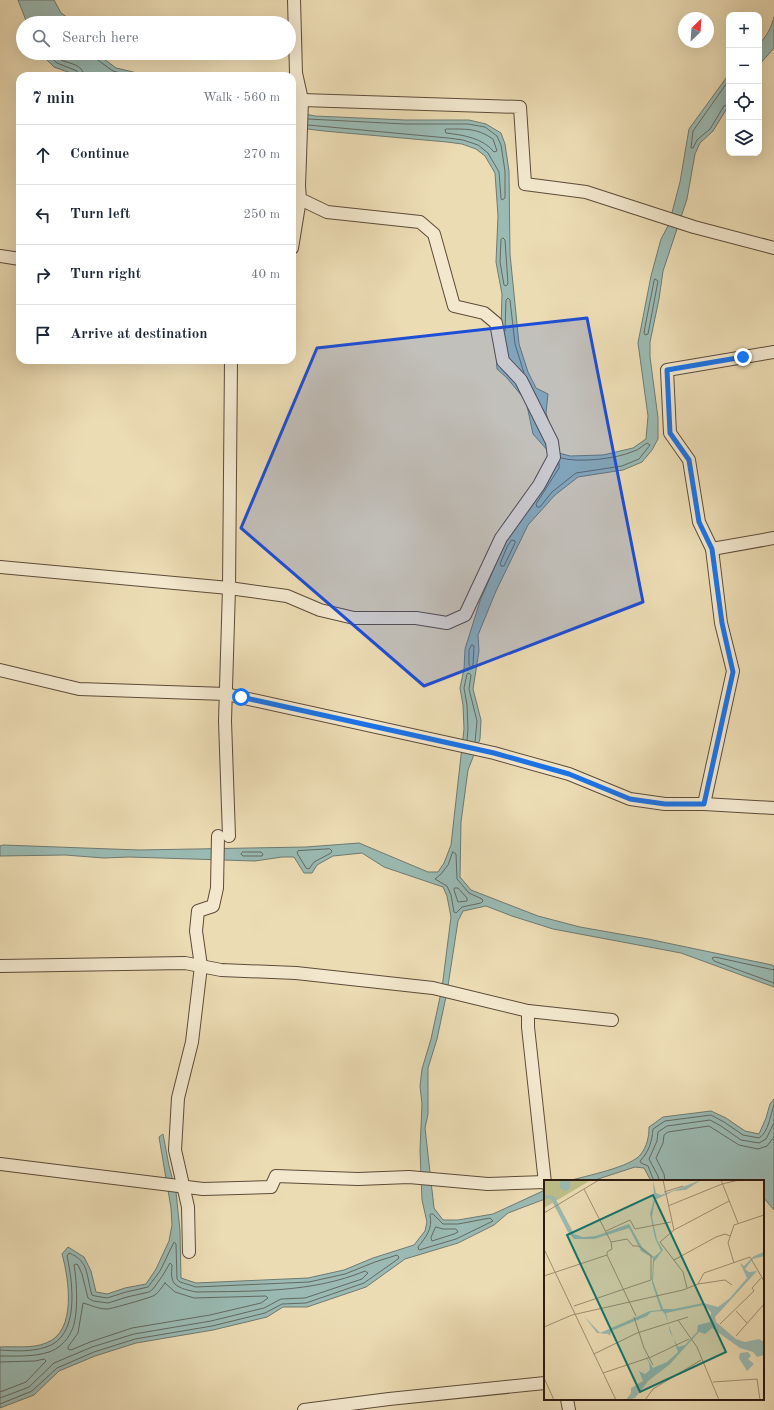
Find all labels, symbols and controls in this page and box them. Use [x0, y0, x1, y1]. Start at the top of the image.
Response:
north arrow [678, 12, 714, 48]
map controls [726, 12, 762, 156]
button: + [726, 12, 762, 48]
search box [16, 16, 296, 60]
icon: search [30, 27, 52, 49]
text: Search here [62, 31, 139, 46]
button: − [726, 48, 762, 84]
button: locate [726, 84, 762, 120]
text: 7 min [32, 90, 75, 107]
text: Walk · 560 m [203, 91, 280, 104]
button: layers [726, 120, 762, 156]
icon: ahead [32, 144, 54, 166]
text: Continue [70, 147, 129, 162]
text: 270 m [243, 148, 280, 161]
icon: left [32, 204, 54, 226]
text: Turn left [70, 207, 130, 222]
text: 250 m [243, 208, 280, 221]
icon: right [32, 264, 54, 286]
text: Turn right [70, 267, 141, 282]
text: 40 m [251, 268, 280, 281]
icon: arrive [32, 324, 54, 346]
text: Arrive at destination [70, 327, 208, 342]
route end [734, 348, 752, 366]
route start [232, 688, 250, 706]
inset map [544, 1180, 764, 1400]

